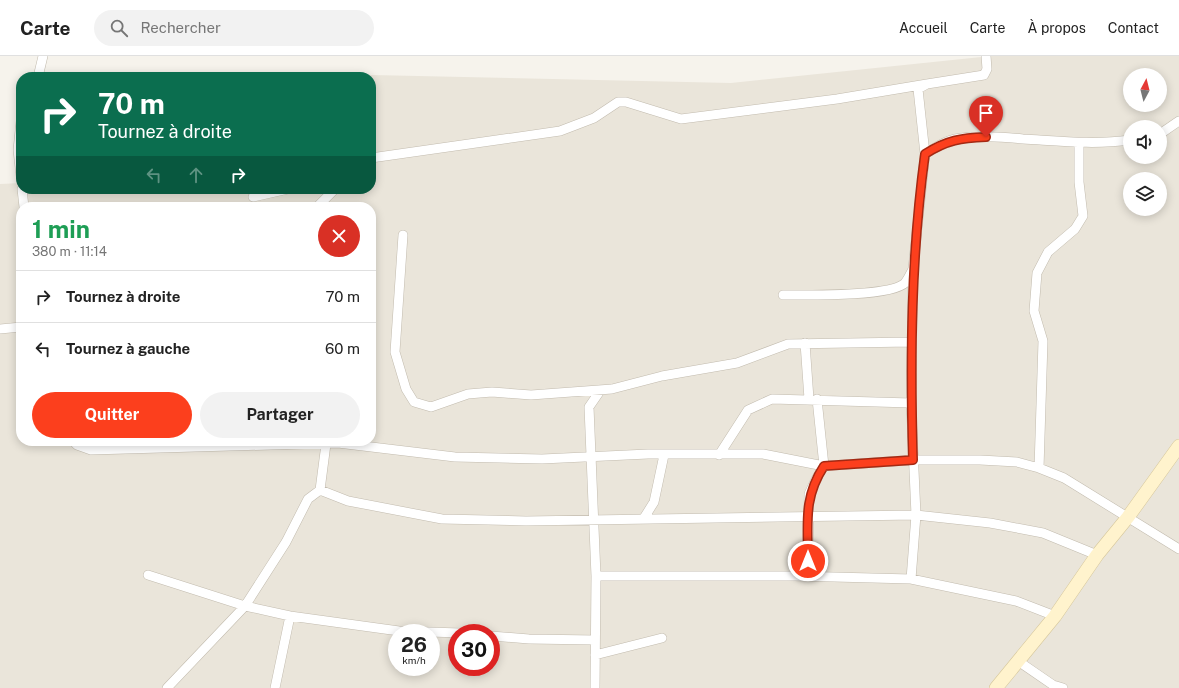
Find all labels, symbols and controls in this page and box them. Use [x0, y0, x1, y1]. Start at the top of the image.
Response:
search box [94, 10, 374, 46]
text: Carte [20, 17, 70, 39]
icon: search [108, 17, 130, 39]
text: Rechercher [140, 19, 221, 36]
text: Accueil [899, 20, 948, 36]
text: Carte [970, 20, 1006, 36]
text: À propos [1028, 20, 1086, 36]
text: Contact [1108, 20, 1159, 36]
north arrow [1123, 68, 1167, 112]
map controls [1123, 68, 1167, 216]
text: 70 m [98, 87, 165, 120]
icon: right [32, 88, 84, 140]
pin [969, 96, 1003, 137]
icon: arrive [975, 102, 997, 124]
button: sound [1123, 120, 1167, 164]
text: Tournez à droite [98, 121, 232, 142]
icon: left [143, 164, 165, 186]
icon: ahead [185, 164, 207, 186]
icon: right [227, 164, 249, 186]
button: layers [1123, 172, 1167, 216]
text: 1 min [32, 215, 90, 243]
button: close [318, 215, 360, 257]
text: 380 m · 11:14 [32, 244, 107, 259]
icon: right [32, 286, 54, 308]
text: Tournez à droite [66, 288, 180, 305]
text: 70 m [325, 288, 360, 305]
icon: left [32, 338, 54, 360]
text: Tournez à gauche [66, 340, 190, 357]
text: 60 m [325, 340, 360, 357]
button: Quitter [32, 392, 192, 438]
button: Partager [200, 392, 360, 438]
position arrow [787, 540, 829, 582]
speed limit sign: 30 [448, 624, 500, 676]
text: 26 [401, 633, 427, 657]
text: km/h [402, 654, 426, 666]

